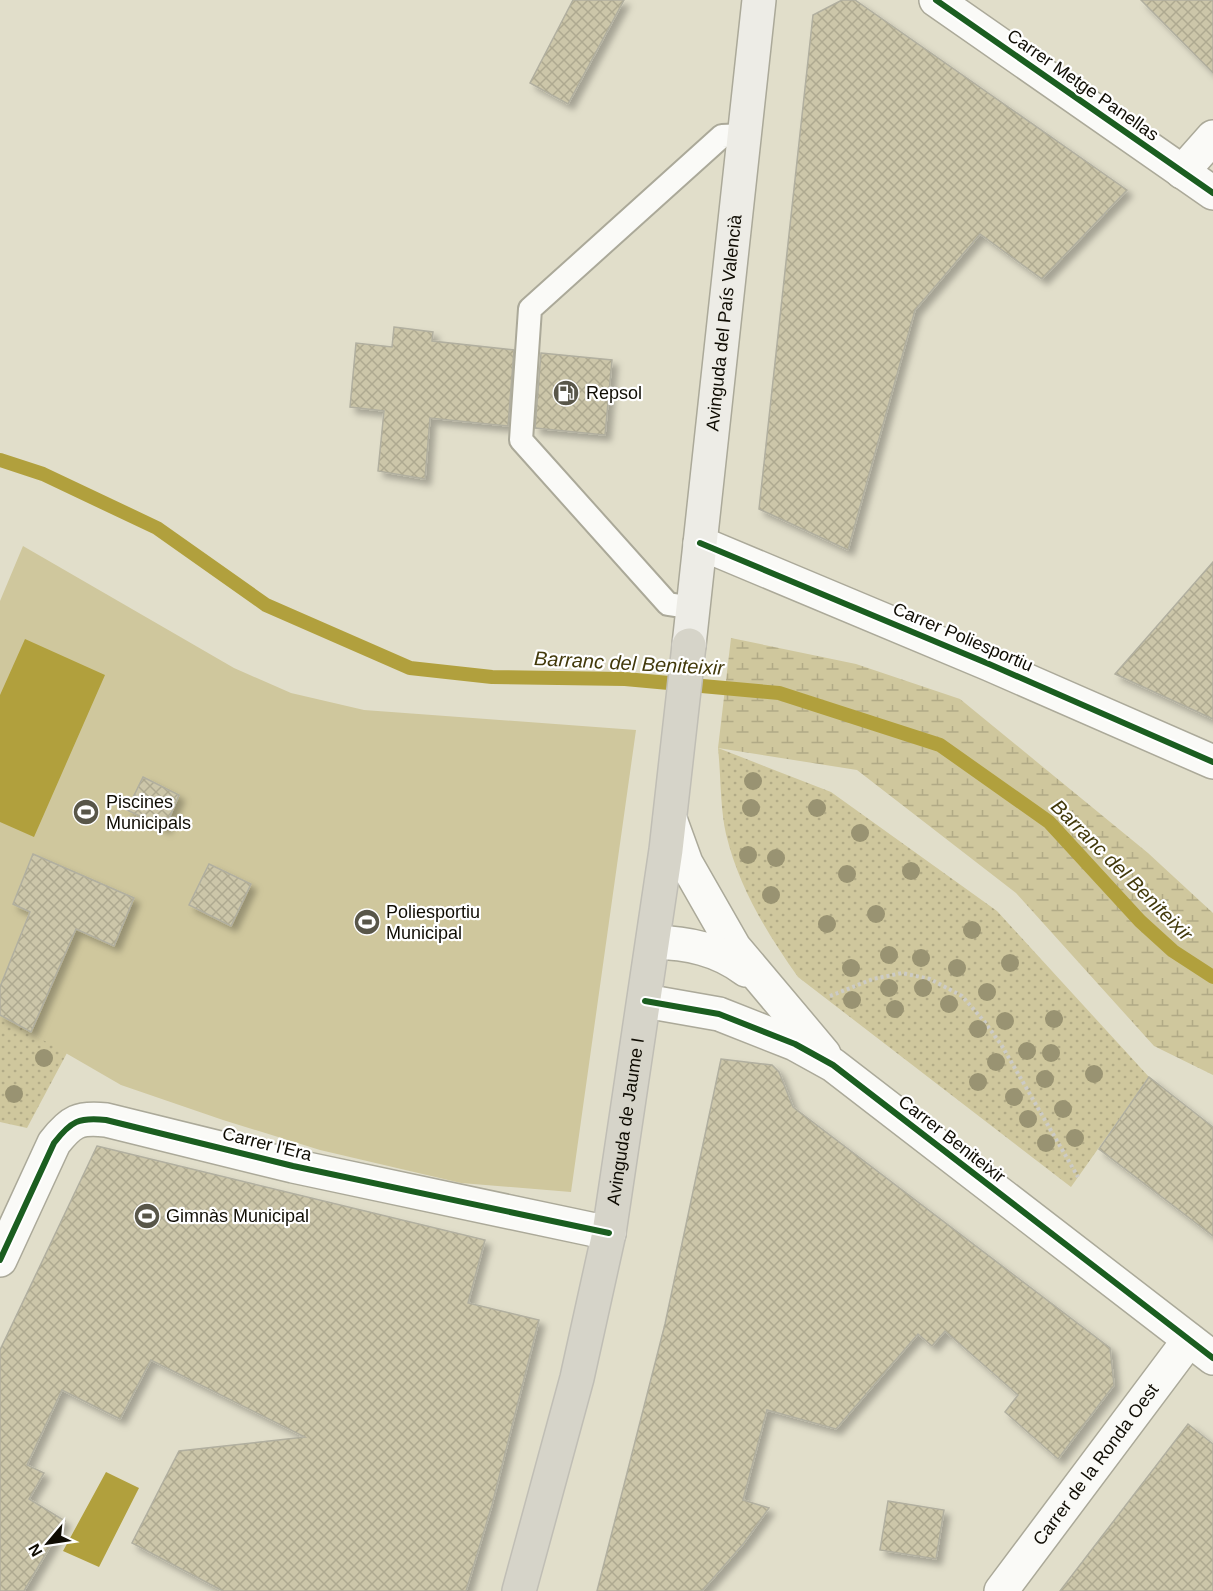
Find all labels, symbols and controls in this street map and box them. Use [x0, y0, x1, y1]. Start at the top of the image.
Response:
street label: Carrer Metge Panellas [1004, 25, 1162, 145]
street label: Avinguda del País Valencià [702, 213, 746, 432]
fuel station icon: Repsol [551, 378, 581, 408]
place label: Repsol [586, 383, 642, 403]
street label: Carrer Poliesportiu [890, 598, 1036, 676]
water label: Barranc del Beniteixir [534, 647, 726, 679]
place label: Piscines Municipals [106, 792, 191, 833]
water label: Barranc del Beniteixir [1047, 795, 1198, 946]
sports icon: Piscines Municipals [71, 797, 101, 827]
place label: Poliesportiu Municipal [386, 902, 480, 943]
sports icon: Poliesportiu Municipal [352, 907, 382, 937]
street label: Avinguda de Jaume I [603, 1036, 648, 1206]
street label: Carrer Beniteixir [895, 1091, 1009, 1187]
street label: Carrer l'Era [220, 1123, 315, 1165]
sports icon: Gimnàs Municipal [132, 1201, 162, 1231]
place label: Gimnàs Municipal [166, 1206, 309, 1226]
street label: Carrer de la Ronda Oest [1029, 1380, 1163, 1549]
north arrow [18, 1513, 78, 1573]
text: N [25, 1541, 46, 1559]

